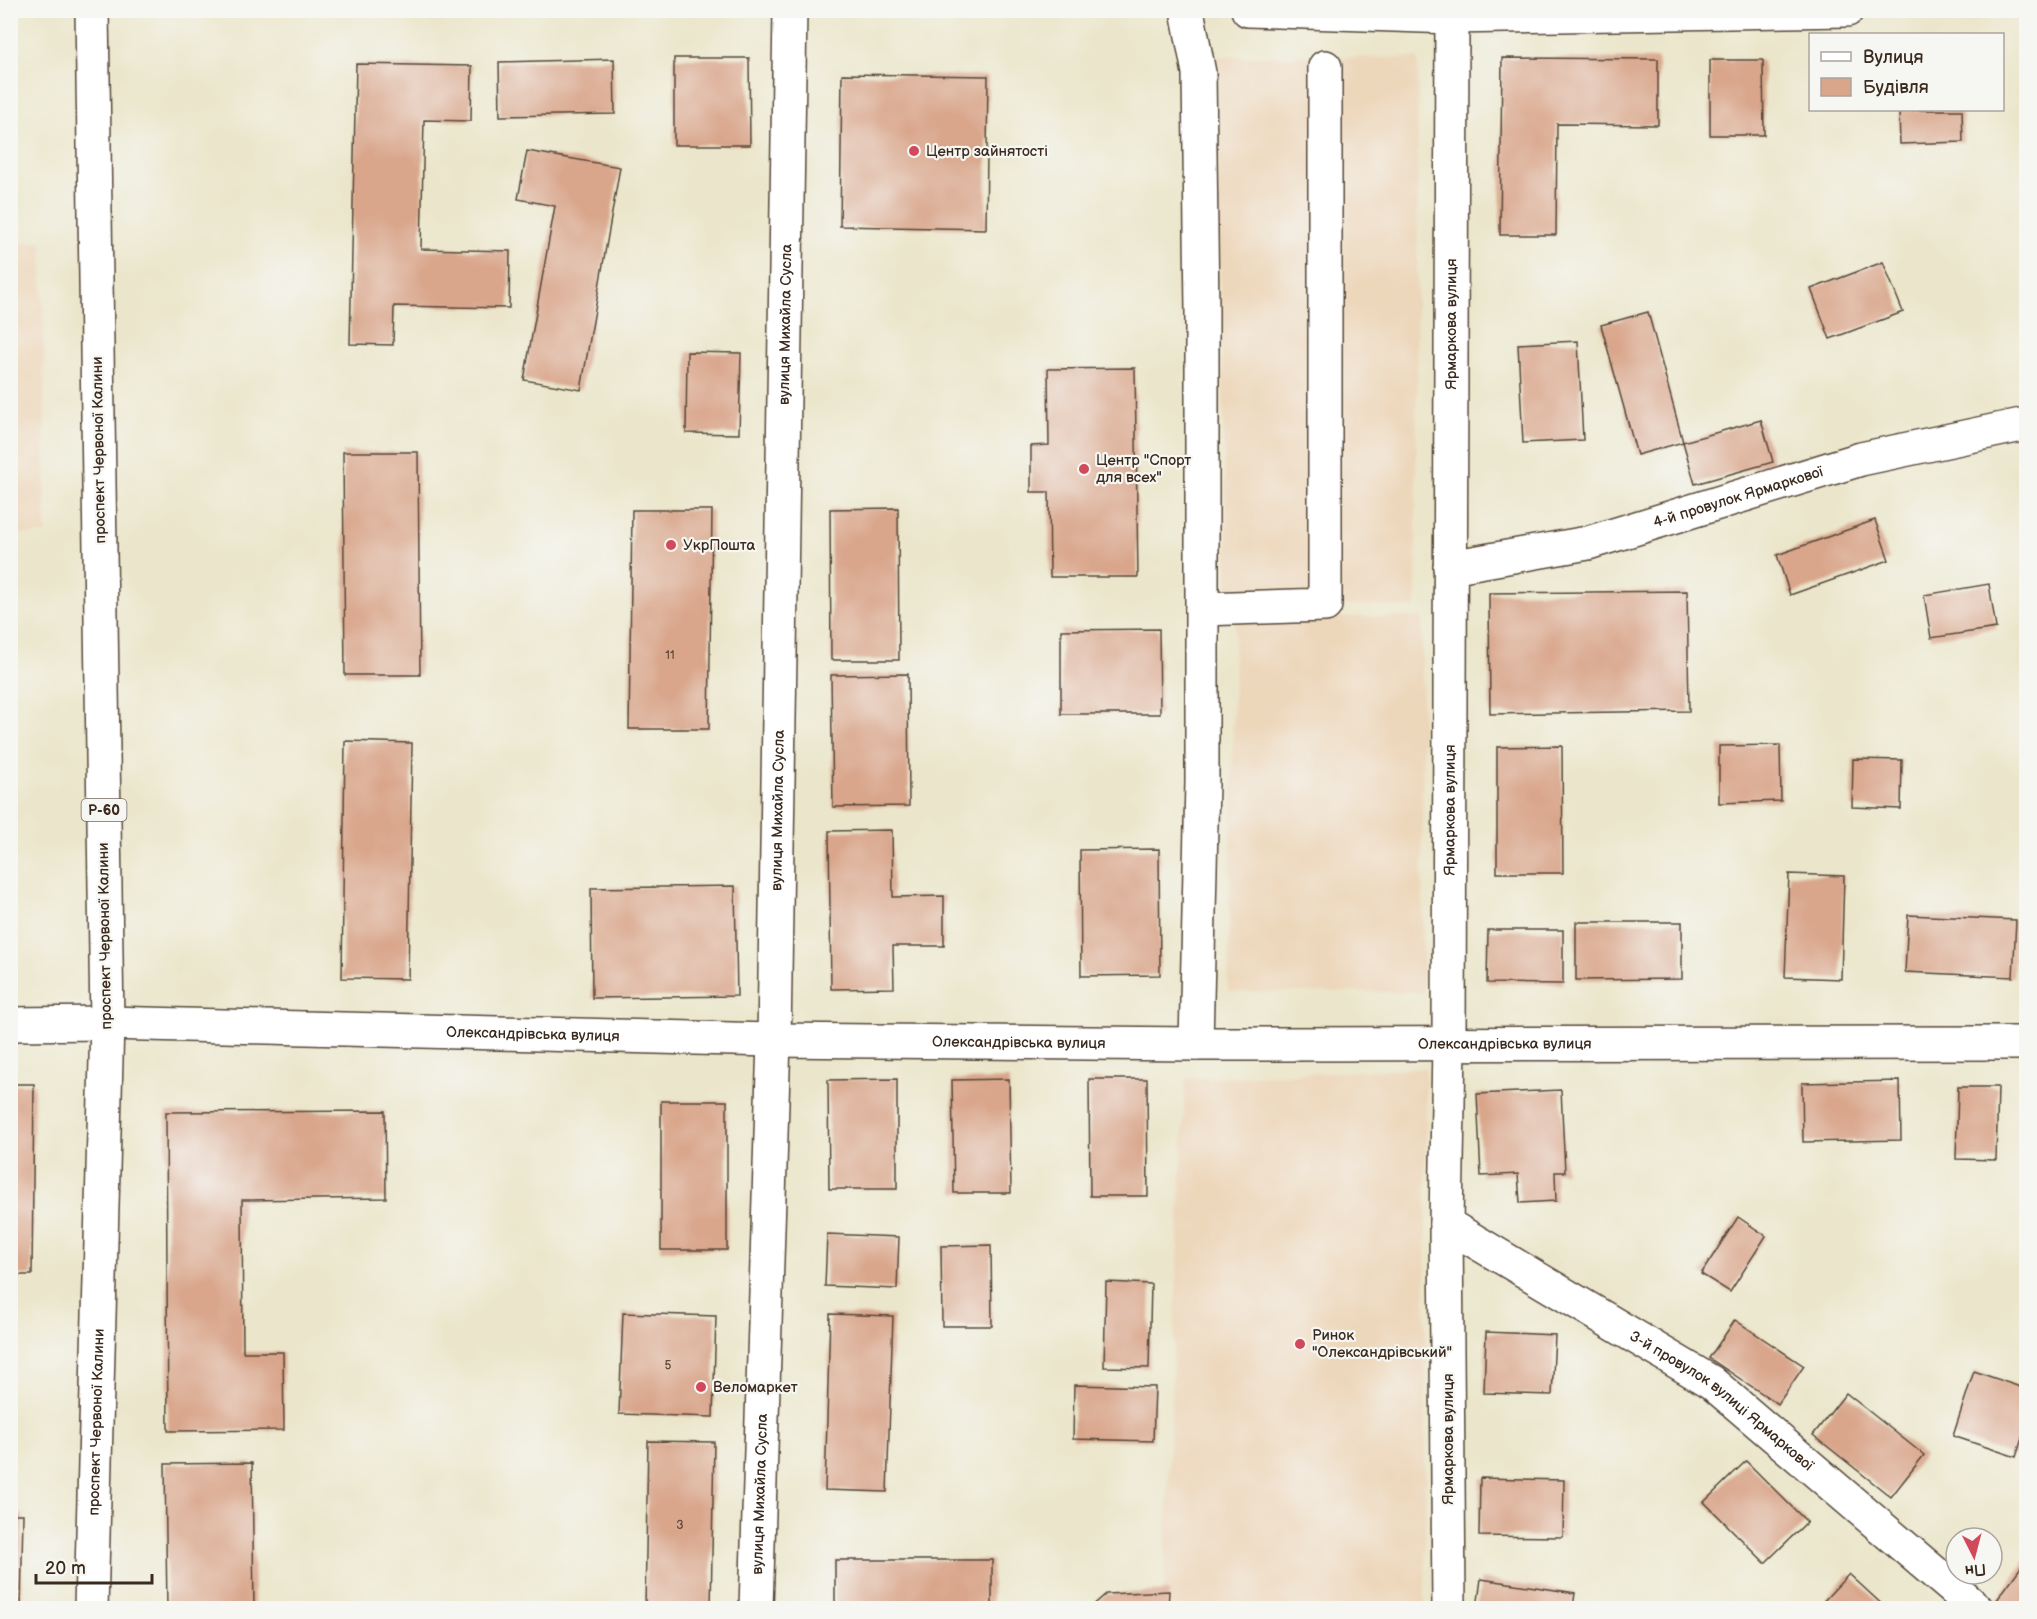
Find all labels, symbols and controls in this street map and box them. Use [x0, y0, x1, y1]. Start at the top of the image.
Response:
legend [1809, 33, 2004, 111]
text: Вулиця [1863, 47, 1924, 68]
text: Будівля [1863, 77, 1929, 98]
place label: Центр зайнятості [926, 142, 1048, 161]
marker: Центр зайнятості [907, 144, 921, 158]
street label: вулиця Михайла Сусла [774, 243, 796, 405]
street label: Ярмаркова вулиця [1441, 258, 1461, 390]
street label: проспект Червоної Калини [88, 356, 110, 544]
place label: Центр "Спорт для всех" [1096, 451, 1191, 487]
marker: Центр "Спорт для всех" [1077, 462, 1091, 476]
street label: 4-й провулок Ярмаркової [1651, 462, 1826, 532]
place label: УкрПошта [683, 536, 756, 555]
marker: УкрПошта [664, 538, 678, 552]
house number: 11 [665, 648, 675, 663]
street label: вулиця Михайла Сусла [767, 729, 788, 891]
street label: Ярмаркова вулиця [1440, 744, 1459, 876]
road number: Р-60 [82, 799, 126, 821]
street label: проспект Червоної Калини [94, 842, 116, 1030]
street label: Олександрівська вулиця [446, 1022, 620, 1046]
street label: Олександрівська вулиця [932, 1032, 1106, 1053]
street label: Олександрівська вулиця [1418, 1034, 1592, 1053]
place label: Ринок "Олександрівський" [1312, 1326, 1452, 1362]
street label: 3-й провулок вулиці Ярмаркової [1626, 1326, 1818, 1475]
street label: проспект Червоної Калини [84, 1328, 108, 1516]
marker: Ринок "Олександрівський" [1293, 1337, 1307, 1351]
house number: 5 [665, 1358, 672, 1373]
street label: Ярмаркова вулиця [1439, 1373, 1458, 1505]
place label: Веломаркет [713, 1378, 798, 1397]
marker: Веломаркет [694, 1380, 708, 1394]
street label: вулиця Михайла Сусла [748, 1413, 772, 1575]
house number: 3 [676, 1518, 684, 1533]
north arrow [1944, 1526, 2004, 1586]
scale bar [36, 1547, 152, 1585]
text: 20 m [45, 1558, 86, 1579]
text: Пн [1964, 1559, 1987, 1580]

